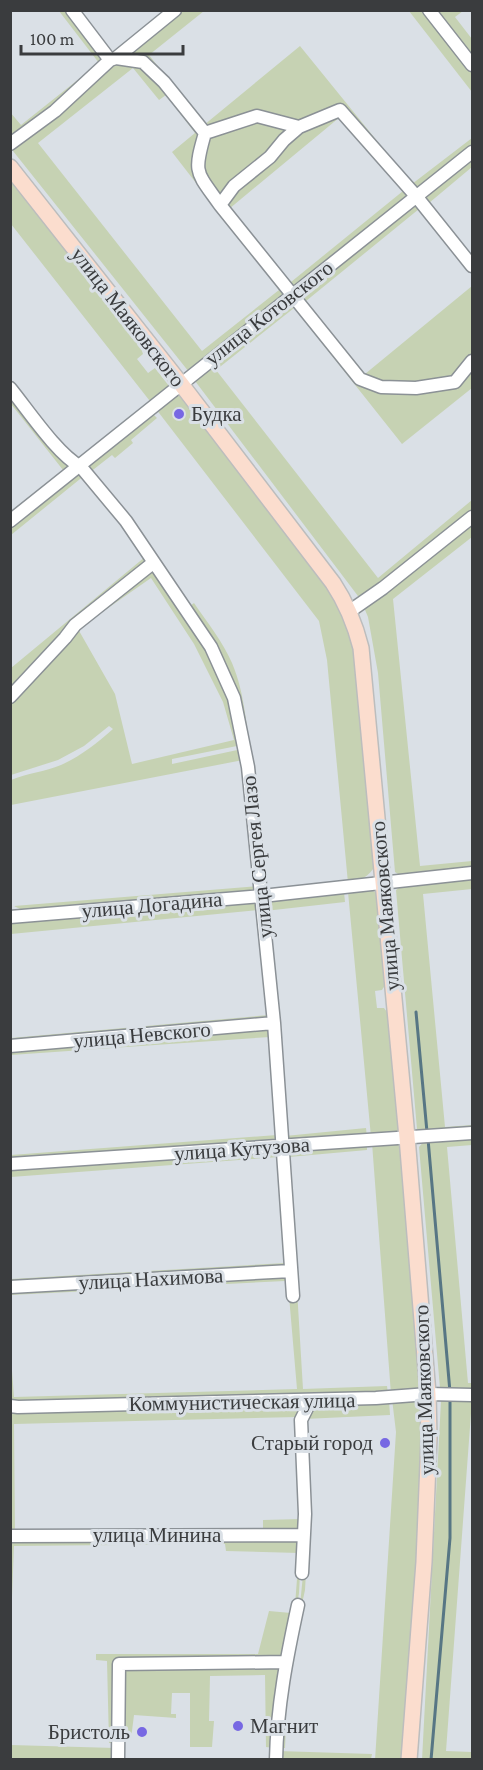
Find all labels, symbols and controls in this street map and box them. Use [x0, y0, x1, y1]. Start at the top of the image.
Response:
scale bar [21, 18, 183, 56]
text: 100 m [30, 29, 75, 49]
street label: улица Маяковского [66, 242, 190, 392]
street label: улица Котовского [200, 256, 338, 370]
place label: Будка [191, 402, 242, 426]
marker: Будка [172, 407, 186, 421]
street label: улица Сергея Лазо [237, 775, 277, 939]
street label: улица Маяковского [366, 820, 404, 992]
street label: улица Догадина [81, 887, 224, 923]
street label: улица Невского [72, 1017, 212, 1053]
street label: улица Кутузова [173, 1132, 311, 1166]
street label: улица Нахимова [78, 1263, 225, 1295]
street label: улица Маяковского [409, 1304, 439, 1476]
street label: Коммунистическая улица [128, 1388, 356, 1416]
place label: Старый город [251, 1431, 373, 1455]
marker: Старый город [378, 1436, 392, 1450]
street label: улица Минина [93, 1523, 222, 1547]
place label: Магнит [250, 1714, 318, 1738]
marker: Магнит [231, 1719, 245, 1733]
place label: Бристоль [48, 1720, 130, 1744]
marker: Бристоль [135, 1725, 149, 1739]

